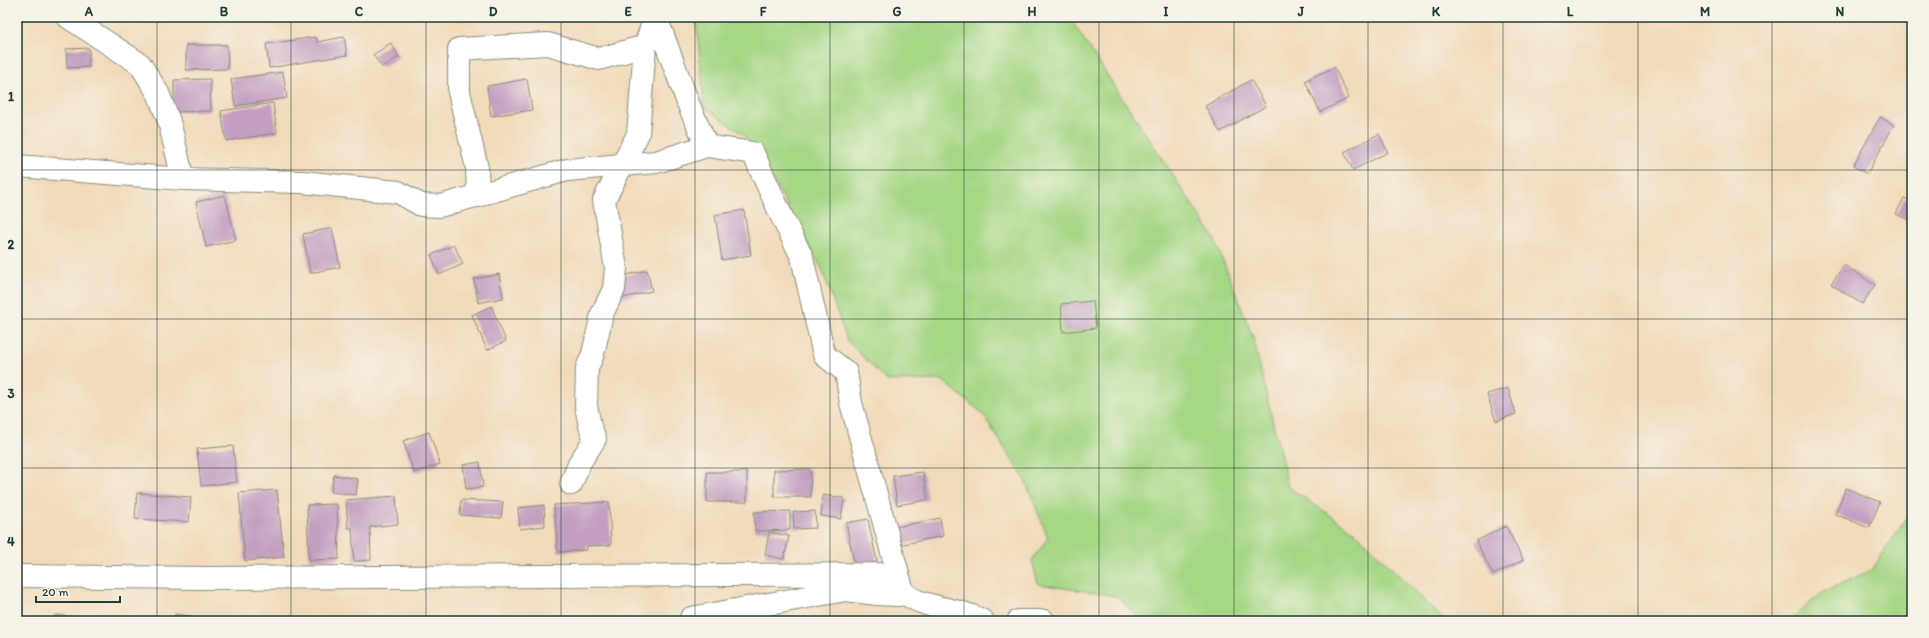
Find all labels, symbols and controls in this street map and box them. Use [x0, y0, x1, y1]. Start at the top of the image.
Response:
text: A [84, 4, 94, 19]
text: B [220, 4, 229, 19]
text: C [355, 4, 364, 19]
text: D [489, 4, 498, 19]
text: E [624, 4, 632, 19]
text: F [760, 4, 767, 19]
text: G [893, 4, 902, 19]
text: H [1028, 4, 1037, 19]
text: I [1164, 4, 1169, 19]
text: J [1297, 4, 1305, 19]
text: K [1432, 4, 1441, 19]
text: L [1567, 4, 1574, 19]
text: M [1700, 4, 1710, 19]
text: N [1836, 4, 1845, 19]
text: 1 [8, 89, 14, 104]
text: 2 [8, 237, 15, 252]
text: 3 [7, 386, 15, 401]
text: 4 [7, 534, 15, 549]
scale bar [36, 578, 120, 604]
text: 20 m [42, 585, 69, 599]

